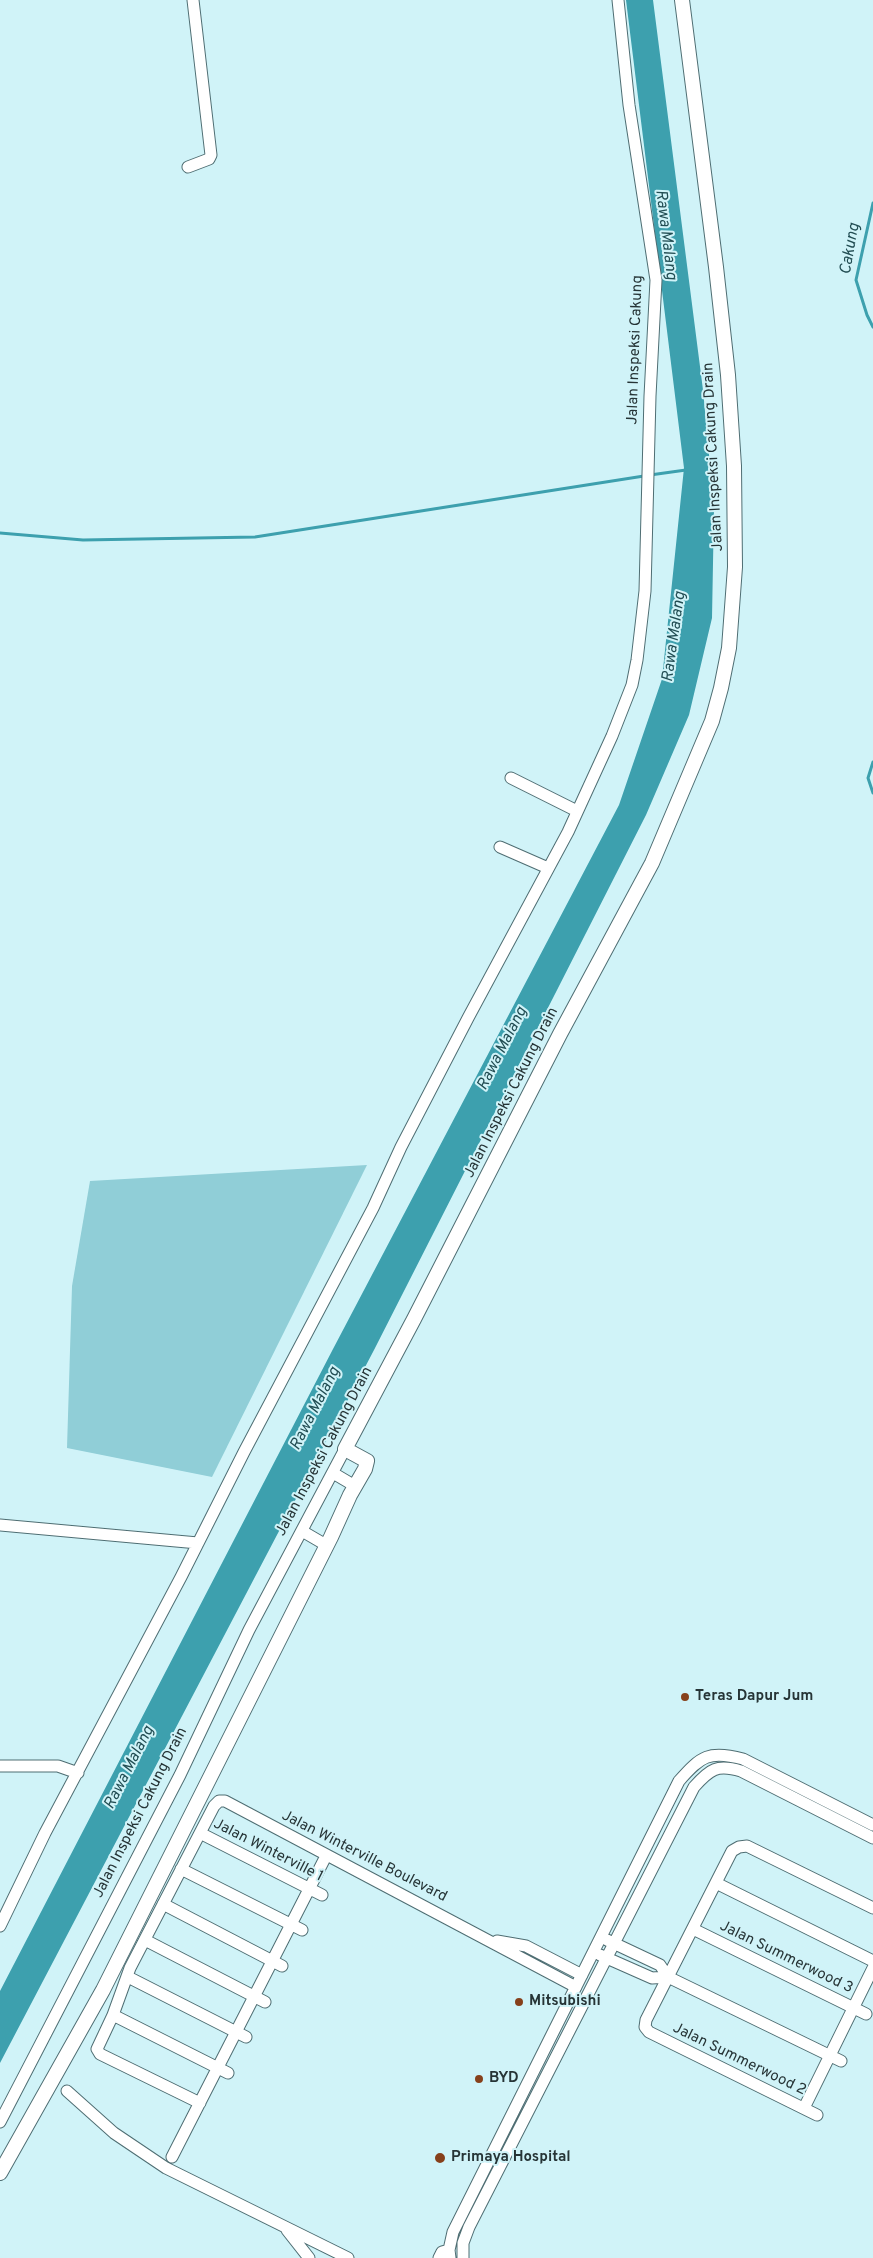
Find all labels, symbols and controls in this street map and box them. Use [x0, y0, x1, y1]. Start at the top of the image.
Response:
water label: Rawa Malang [650, 189, 680, 281]
water label: Cakung [837, 222, 865, 276]
street label: Jalan Inspeksi Cakung [624, 275, 648, 425]
street label: Jalan Inspeksi Cakung Drain [700, 362, 728, 552]
water label: Rawa Malang [659, 591, 691, 683]
water label: Rawa Malang [474, 1004, 532, 1094]
street label: Jalan Inspeksi Cakung Drain [461, 1005, 563, 1181]
street label: Jalan Inspeksi Cakung Drain [273, 1364, 377, 1540]
water label: Rawa Malang [287, 1364, 345, 1454]
place label: Teras Dapur Jum [695, 1688, 813, 1706]
marker: Teras Dapur Jum [679, 1691, 691, 1703]
water label: Rawa Malang [101, 1723, 159, 1813]
street label: Jalan Inspeksi Cakung Drain [90, 1725, 192, 1901]
street label: Jalan Winterville Boulevard [278, 1807, 450, 1907]
street label: Jalan Winterville 1 [210, 1816, 326, 1886]
street label: Jalan Summerwood 3 [716, 1918, 856, 1998]
place label: Mitsubishi [529, 1993, 601, 2011]
marker: Mitsubishi [513, 1996, 525, 2008]
street label: Jalan Summerwood 2 [669, 2020, 809, 2100]
place label: BYD [489, 2070, 519, 2088]
marker: BYD [473, 2073, 485, 2085]
place label: Primaya Hospital [451, 2149, 571, 2167]
marker: Primaya Hospital [433, 2151, 447, 2165]

